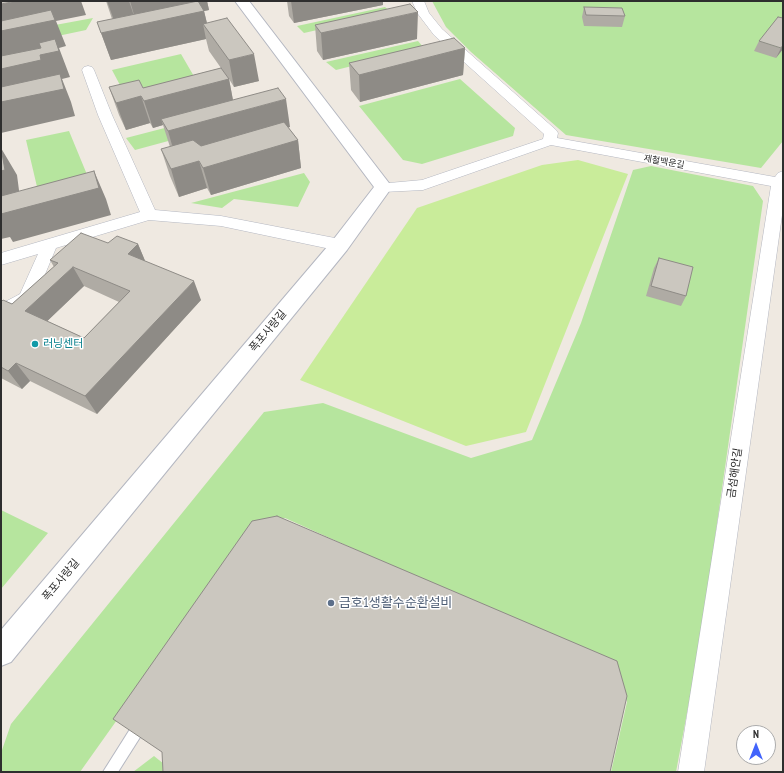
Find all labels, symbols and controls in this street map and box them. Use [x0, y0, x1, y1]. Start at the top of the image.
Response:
street label: 제철백운길 [643, 153, 685, 171]
street label: 폭포사랑길 [247, 307, 289, 355]
place label: 러닝센터 [43, 337, 83, 351]
marker: 러닝센터 [30, 339, 40, 349]
street label: 금섬해안길 [725, 447, 745, 499]
street label: 폭포사랑길 [40, 556, 82, 604]
place label: 금호1생활수순환설비 [339, 595, 452, 611]
marker: 금호1생활수순환설비 [326, 598, 336, 608]
north arrow [736, 725, 776, 765]
text: N [753, 727, 759, 741]

